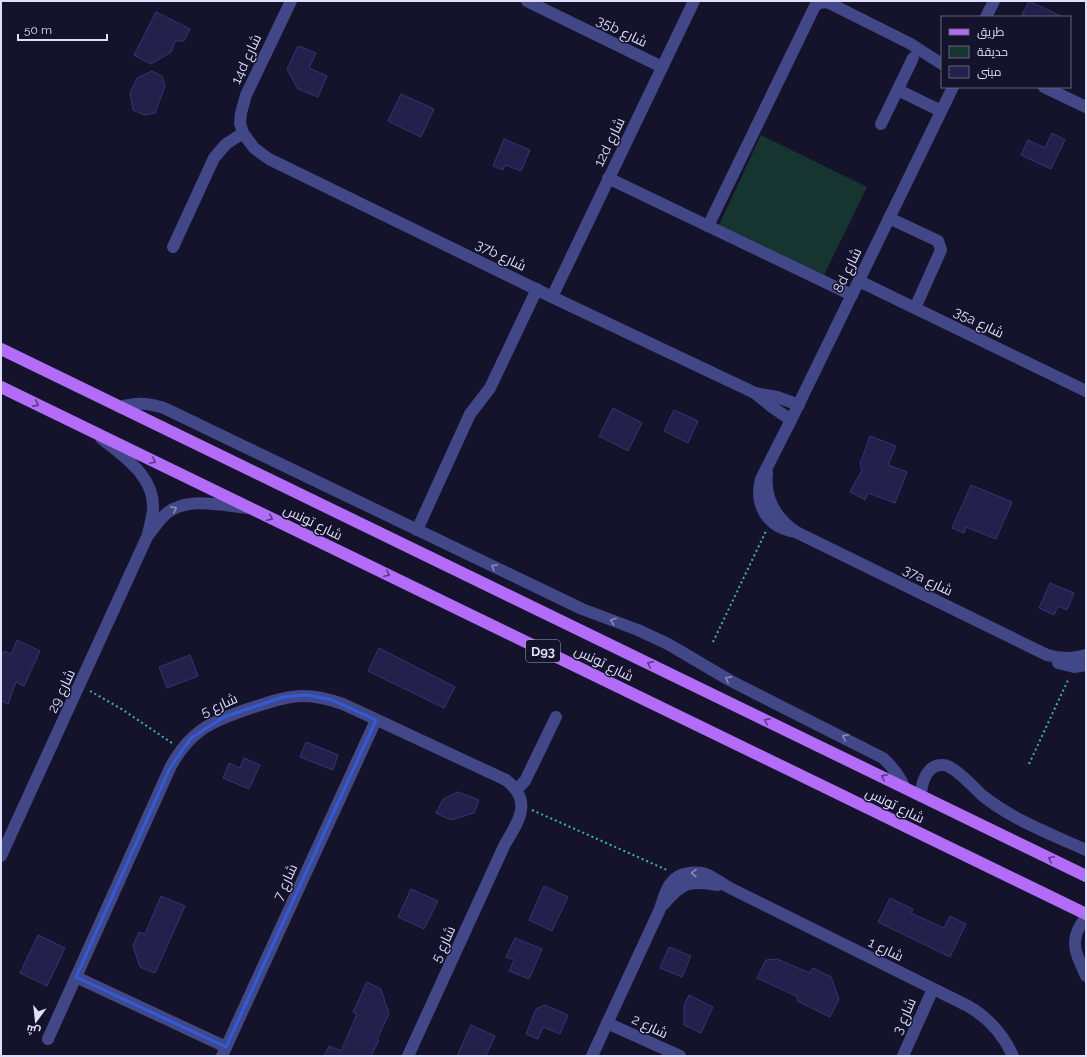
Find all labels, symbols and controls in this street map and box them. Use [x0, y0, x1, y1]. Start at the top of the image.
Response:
street label: 35b شارع [594, 12, 650, 51]
scale bar [18, 16, 107, 42]
legend [941, 16, 1071, 88]
text: 50 m [24, 23, 52, 37]
text: طريق [977, 25, 1005, 39]
street label: 14d شارع [228, 32, 265, 87]
text: حديقة [977, 45, 1008, 59]
text: مبنى [977, 65, 1002, 79]
street label: 12d شارع [590, 115, 629, 170]
street label: 37b شارع [473, 236, 529, 275]
street label: 8d شارع [829, 245, 866, 295]
street label: 35a شارع [951, 303, 1007, 342]
one-way arrow [32, 399, 39, 407]
one-way arrow [149, 456, 156, 464]
street label: شارع تونس [280, 501, 345, 544]
one-way arrow [170, 507, 177, 514]
one-way arrow [266, 513, 273, 521]
street label: 37a شارع [900, 561, 955, 600]
one-way arrow [491, 564, 499, 572]
one-way arrow [382, 569, 390, 577]
one-way arrow [609, 617, 616, 626]
road number: D93 [526, 640, 560, 662]
street label: شارع تونس [571, 642, 636, 685]
one-way arrow [647, 661, 654, 669]
street label: شارع 29 [44, 667, 79, 716]
one-way arrow [725, 676, 733, 684]
street label: شارع 5 [198, 690, 240, 721]
one-way arrow [764, 718, 771, 725]
one-way arrow [841, 735, 849, 742]
one-way arrow [881, 774, 888, 782]
street label: شارع تونس [862, 784, 927, 827]
one-way arrow [1048, 856, 1055, 864]
street label: شارع 7 [270, 861, 301, 903]
one-way arrow [691, 869, 697, 877]
street label: شارع 5 [428, 923, 459, 965]
street label: شارع 1 [866, 934, 906, 965]
street label: شارع 3 [889, 995, 920, 1037]
north arrow [16, 1001, 56, 1041]
street label: شارع 2 [629, 1011, 671, 1042]
text: ش [25, 1022, 42, 1038]

